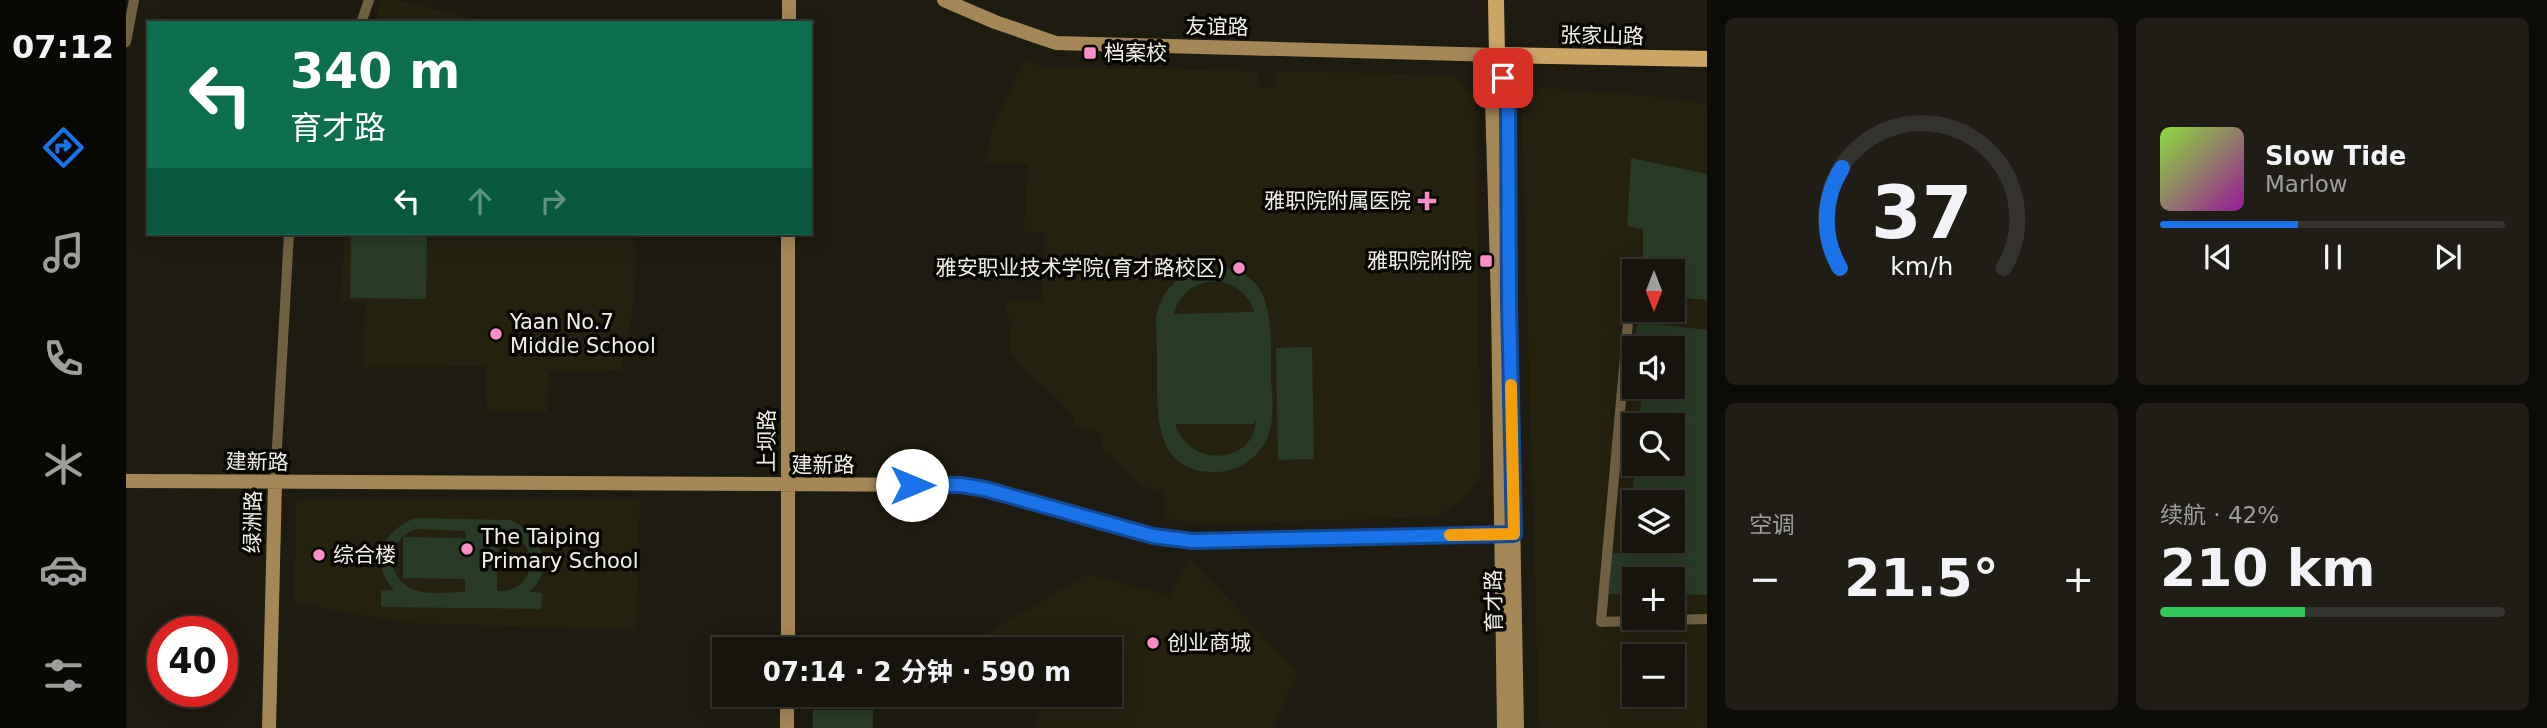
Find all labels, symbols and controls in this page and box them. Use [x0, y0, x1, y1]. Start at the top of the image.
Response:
street label: 友谊路 [1185, 14, 1249, 40]
street label: 张家山路 [1560, 23, 1644, 49]
text: 07:12 [12, 28, 114, 66]
place label: 档案校 [1104, 41, 1167, 65]
text: 340 m [290, 43, 460, 100]
marker: 档案校 [1082, 45, 1098, 61]
pin [1473, 48, 1533, 108]
icon: left [175, 49, 266, 140]
icon: arrive [1484, 59, 1522, 97]
text: 育才路 [290, 109, 386, 147]
icon: directions [39, 123, 88, 172]
text: Slow Tide [2265, 141, 2406, 171]
text: 37 [1871, 170, 1972, 255]
text: Marlow [2265, 171, 2348, 197]
icon: left [388, 182, 426, 220]
icon: ahead [461, 182, 499, 220]
icon: right [534, 182, 572, 220]
place label: 雅职院附属医院 [1264, 189, 1411, 213]
marker: 雅职院附属医院 [1417, 191, 1437, 211]
icon: music [39, 228, 88, 277]
icon: previous [2199, 238, 2237, 276]
icon: pause [2314, 238, 2352, 276]
icon: next [2429, 238, 2467, 276]
place label: 雅职院附院 [1367, 249, 1472, 273]
text: km/h [1890, 252, 1953, 281]
marker: 雅职院附院 [1478, 253, 1494, 269]
place label: 雅安职业技术学院(育才路校区) [936, 256, 1225, 280]
north arrow [1622, 259, 1685, 322]
map controls [1622, 259, 1685, 707]
marker: 雅安职业技术学院(育才路校区) [1231, 260, 1247, 276]
place label: Yaan No.7 Middle School [509, 310, 656, 358]
marker: Yaan No.7 Middle School [488, 326, 504, 342]
icon: phone [39, 334, 88, 383]
button: sound [1622, 336, 1685, 399]
street label: 上坝路 [755, 410, 779, 473]
button: search [1622, 413, 1685, 476]
icon: climate [39, 440, 88, 489]
position arrow [875, 448, 949, 522]
street label: 建新路 [225, 449, 289, 475]
street label: 建新路 [792, 453, 855, 477]
street label: 绿洲路 [240, 490, 266, 554]
button: layers [1622, 490, 1685, 553]
text: 续航 · 42% [2160, 502, 2279, 528]
text: 空调 [1749, 512, 1795, 538]
place label: The Taiping Primary School [480, 525, 639, 573]
text: 210 km [2160, 538, 2375, 598]
marker: The Taiping Primary School [459, 541, 475, 557]
place label: 综合楼 [333, 543, 396, 567]
icon: car [39, 545, 88, 594]
marker: 综合楼 [311, 547, 327, 563]
text: 21.5° [1844, 548, 1999, 608]
text: − [1749, 557, 1781, 601]
text: + [2062, 557, 2094, 601]
button: + [1622, 567, 1685, 630]
street label: 育才路 [1481, 569, 1507, 633]
speed limit sign: 40 [147, 616, 238, 707]
place label: 创业商城 [1167, 631, 1251, 655]
marker: 创业商城 [1145, 635, 1161, 651]
button: − [1622, 644, 1685, 707]
icon: filters [39, 651, 88, 700]
text: 07:14 · 2 分钟 · 590 m [763, 657, 1071, 687]

